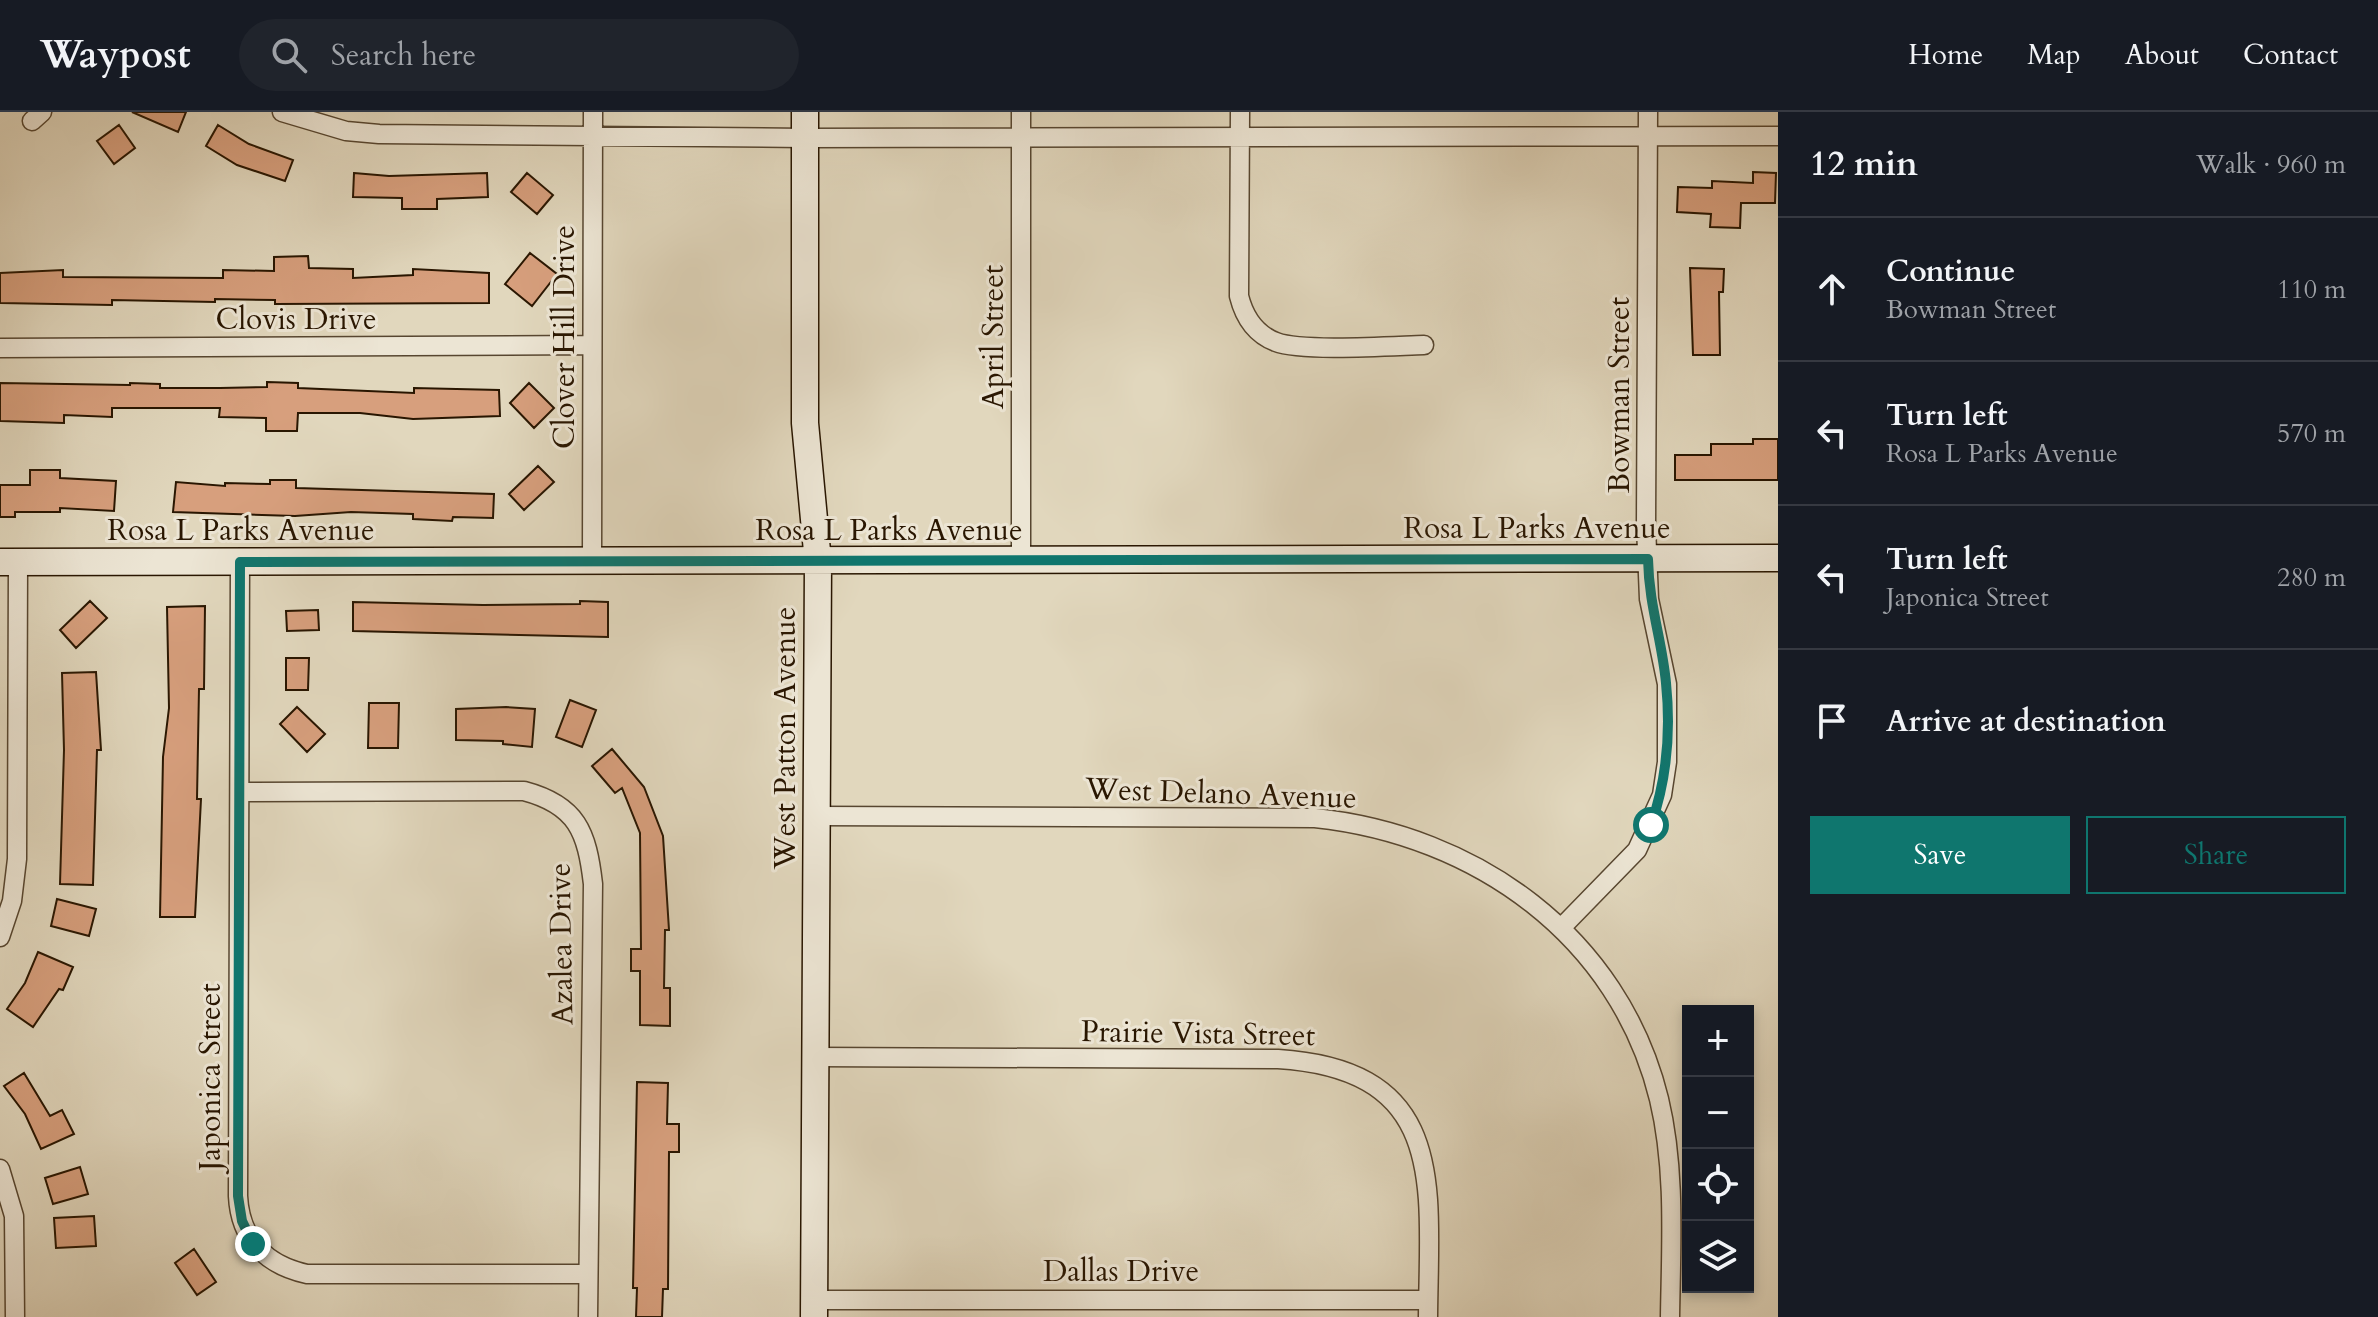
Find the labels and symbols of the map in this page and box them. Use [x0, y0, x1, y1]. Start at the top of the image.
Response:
street label: Clover Hill Drive [544, 225, 585, 449]
street label: April Street [973, 264, 1014, 409]
street label: Bowman Street [1599, 296, 1640, 493]
street label: Clovis Drive [215, 299, 377, 340]
street label: Rosa L Parks Avenue [1403, 508, 1671, 549]
street label: Rosa L Parks Avenue [107, 510, 375, 551]
street label: Rosa L Parks Avenue [755, 510, 1023, 551]
street label: West Patton Avenue [765, 607, 806, 870]
street label: West Delano Avenue [1084, 768, 1357, 819]
route start [1633, 807, 1669, 843]
street label: Azalea Drive [540, 862, 583, 1026]
street label: Japonica Street [190, 983, 231, 1175]
street label: Prairie Vista Street [1080, 1011, 1316, 1056]
route end [235, 1226, 271, 1262]
street label: Dallas Drive [1043, 1251, 1199, 1292]

